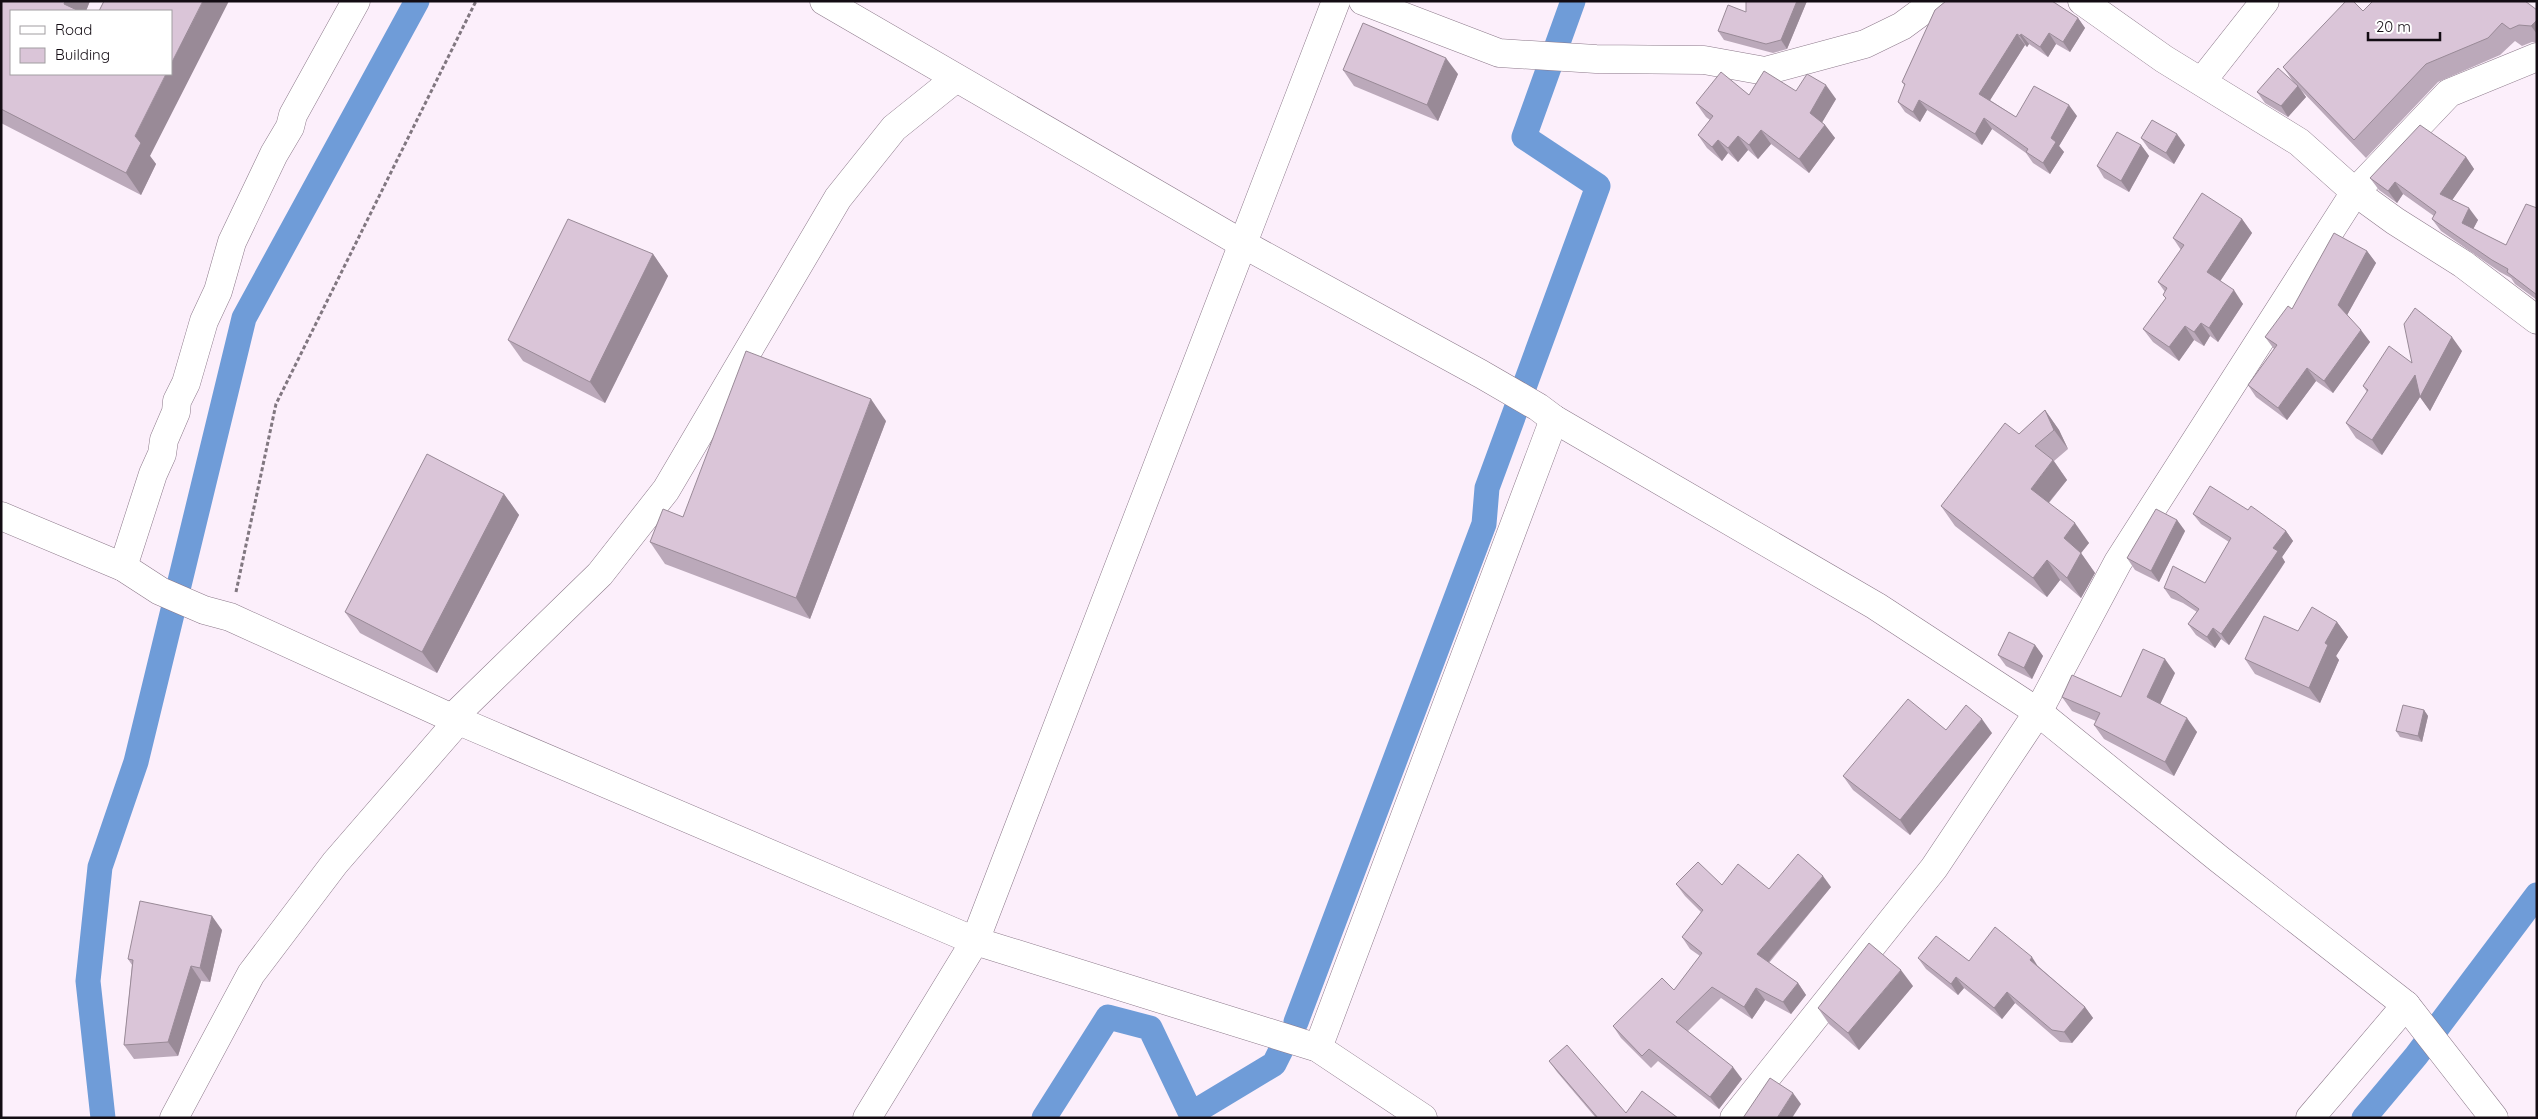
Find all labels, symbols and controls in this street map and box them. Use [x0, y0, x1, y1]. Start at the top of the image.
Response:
legend [10, 10, 172, 75]
scale bar [2368, 10, 2440, 42]
text: 20 m [2376, 17, 2411, 36]
text: Road [55, 20, 92, 39]
text: Building [55, 45, 110, 64]

